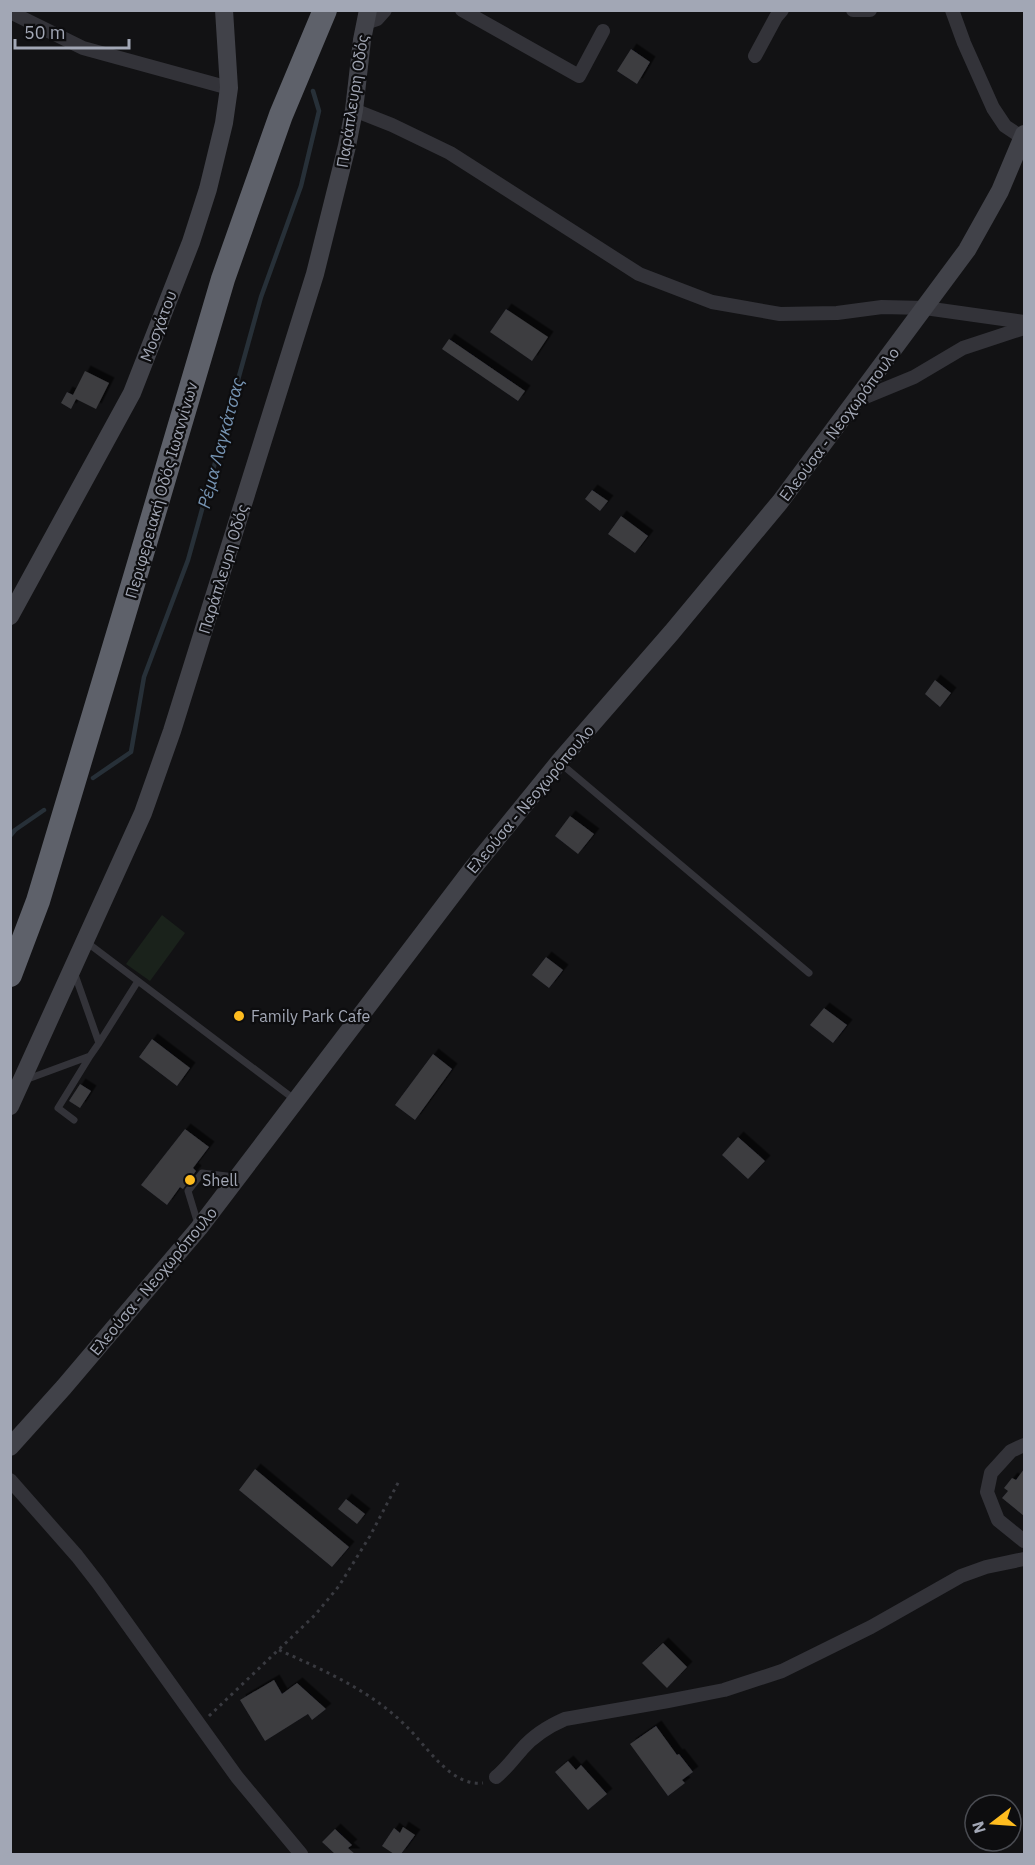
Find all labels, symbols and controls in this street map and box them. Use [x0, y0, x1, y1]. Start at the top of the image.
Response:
scale bar [15, 12, 129, 50]
text: 50 m [24, 21, 66, 44]
street label: Παράπλευρη Οδός [332, 33, 372, 169]
street label: Μοσχάτου [135, 288, 181, 364]
street label: Ελεούσα - Νεοχωρόπουλο [775, 343, 903, 505]
water label: Ρέμα Λαγκάτσας [192, 374, 249, 511]
street label: Περιφερειακή Οδός Ιωαννίνων [120, 379, 202, 601]
street label: Παράπλευρη Οδός [194, 501, 252, 636]
street label: Ελεούσα - Νεοχωρόπουλο [462, 721, 598, 877]
place label: Family Park Cafe [251, 1006, 371, 1026]
marker: Family Park Cafe [232, 1009, 246, 1023]
place label: Shell [202, 1170, 238, 1190]
marker: Shell [183, 1173, 197, 1187]
street label: Ελεούσα - Νεοχωρόπουλο [85, 1203, 221, 1359]
north arrow [963, 1793, 1023, 1853]
text: N [967, 1819, 990, 1836]

